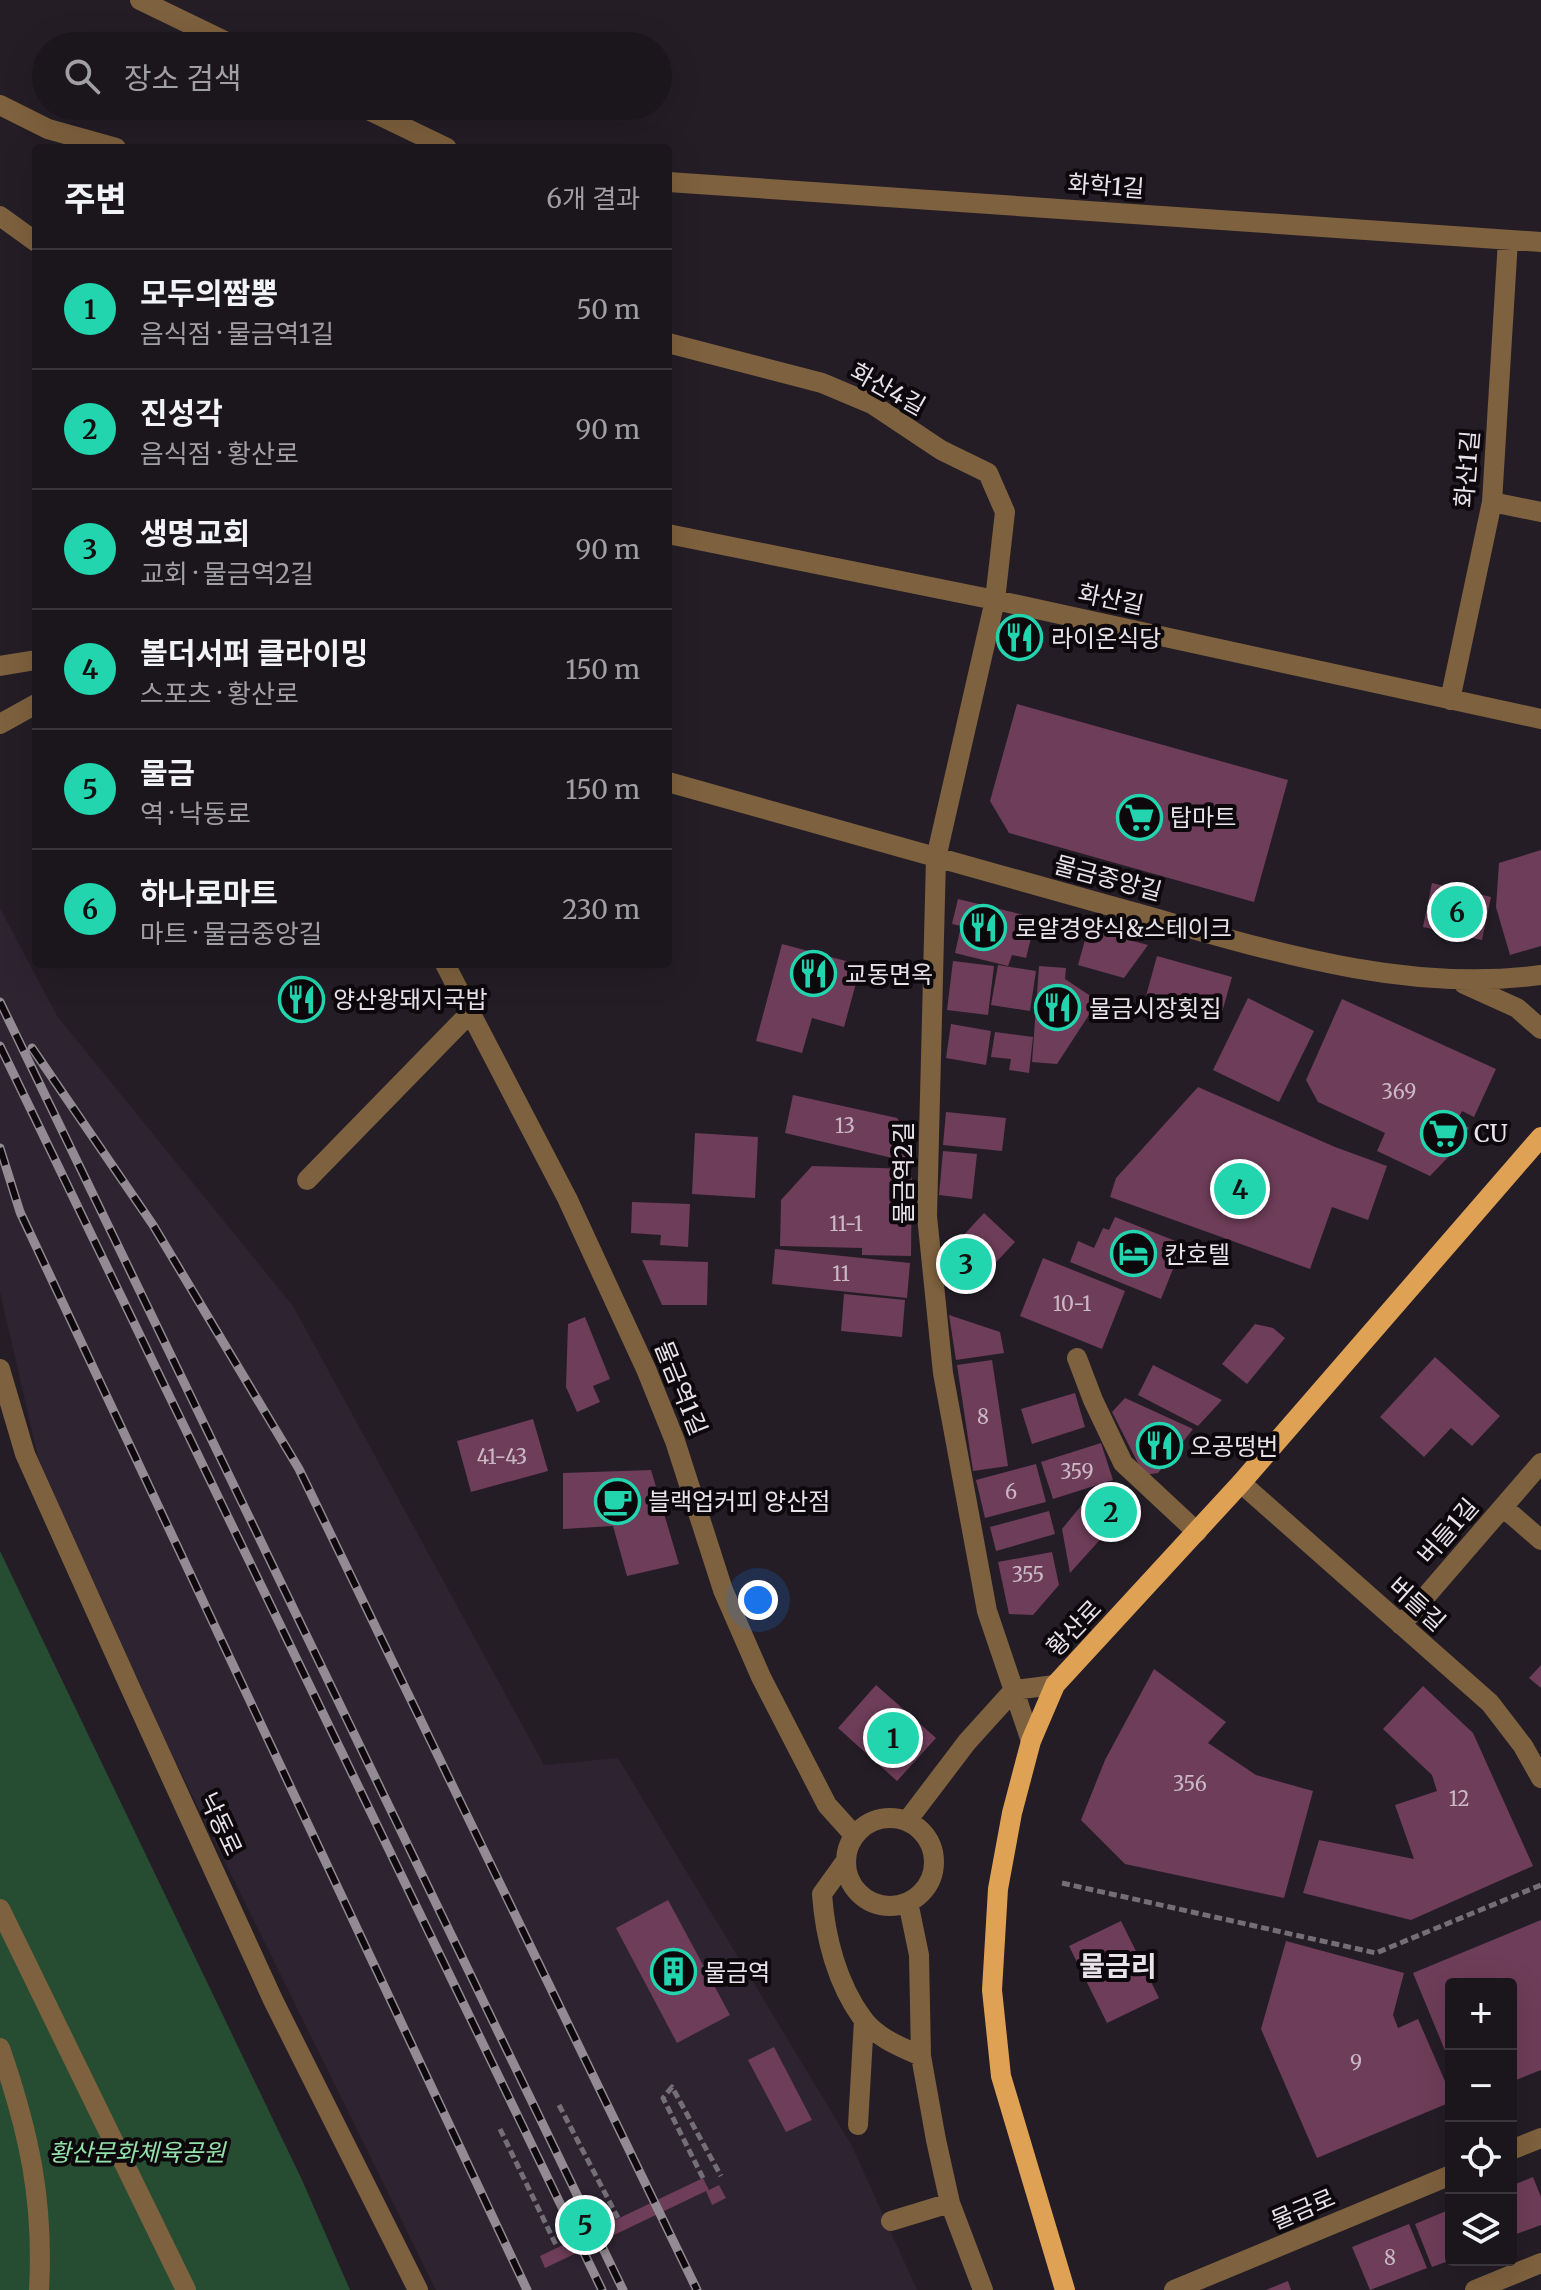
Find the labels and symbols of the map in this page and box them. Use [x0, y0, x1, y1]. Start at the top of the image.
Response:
street label: 화학1길 [1066, 168, 1146, 204]
street label: 화산4길 [845, 356, 931, 422]
street label: 화산1길 [1448, 429, 1486, 509]
street label: 화산길 [1075, 577, 1147, 621]
restaurant icon: 라이온식당 [996, 614, 1044, 662]
place label: 라이온식당 [1051, 623, 1161, 654]
supermarket icon: 탑마트 [1115, 793, 1163, 841]
place label: 탑마트 [1170, 802, 1236, 833]
street label: 물금중앙길 [1051, 849, 1165, 907]
pin: 6 [1431, 882, 1483, 942]
restaurant icon: 로얄경양식&스테이크 [960, 904, 1008, 952]
place label: 로얄경양식&스테이크 [1015, 913, 1232, 944]
restaurant icon: 교동면옥 [790, 950, 838, 998]
place label: 교동면옥 [845, 959, 933, 990]
restaurant icon: 양산왕돼지국밥 [278, 975, 326, 1023]
place label: 양산왕돼지국밥 [333, 984, 488, 1015]
restaurant icon: 물금시장횟집 [1034, 984, 1082, 1032]
place label: 물금시장횟집 [1089, 993, 1221, 1024]
house number: 369 [1382, 1079, 1416, 1104]
supermarket icon: CU [1419, 1109, 1467, 1157]
house number: 13 [835, 1113, 855, 1138]
place label: CU [1474, 1118, 1508, 1149]
street label: 물금역2길 [888, 1122, 919, 1224]
pin: 4 [1214, 1159, 1266, 1219]
house number: 11-1 [829, 1211, 863, 1236]
hotel icon: 칸호텔 [1109, 1230, 1157, 1278]
pin: 3 [940, 1234, 992, 1294]
place label: 칸호텔 [1164, 1239, 1230, 1270]
house number: 11 [832, 1261, 850, 1286]
house number: 10-1 [1053, 1291, 1091, 1316]
street label: 물금역1길 [648, 1336, 714, 1440]
house number: 8 [977, 1404, 989, 1429]
restaurant icon: 오공떵번 [1135, 1422, 1183, 1470]
place label: 오공떵번 [1190, 1431, 1278, 1462]
house number: 41-43 [477, 1444, 527, 1469]
house number: 359 [1060, 1459, 1094, 1484]
cafe icon: 블랙업커피 양산점 [593, 1477, 641, 1525]
house number: 6 [1005, 1479, 1017, 1504]
pin: 2 [1085, 1482, 1137, 1542]
place label: 블랙업커피 양산점 [648, 1486, 830, 1517]
street label: 버들1길 [1411, 1492, 1485, 1570]
house number: 355 [1012, 1562, 1044, 1587]
street label: 버들길 [1382, 1570, 1452, 1638]
your location [738, 1580, 778, 1620]
street label: 황산로 [1040, 1593, 1108, 1663]
pin: 1 [867, 1708, 919, 1768]
house number: 356 [1173, 1771, 1207, 1796]
house number: 12 [1449, 1786, 1469, 1811]
street label: 낙동로 [193, 1787, 249, 1861]
building icon: 물금역 [649, 1948, 697, 1996]
district label: 물금리 [1079, 1948, 1157, 1984]
place label: 물금역 [704, 1957, 770, 1988]
house number: 9 [1350, 2050, 1362, 2075]
park label: 황산문화체육공원 [49, 2137, 227, 2168]
street label: 물금로 [1266, 2182, 1340, 2236]
pin: 5 [559, 2195, 611, 2255]
house number: 8 [1384, 2245, 1396, 2270]

